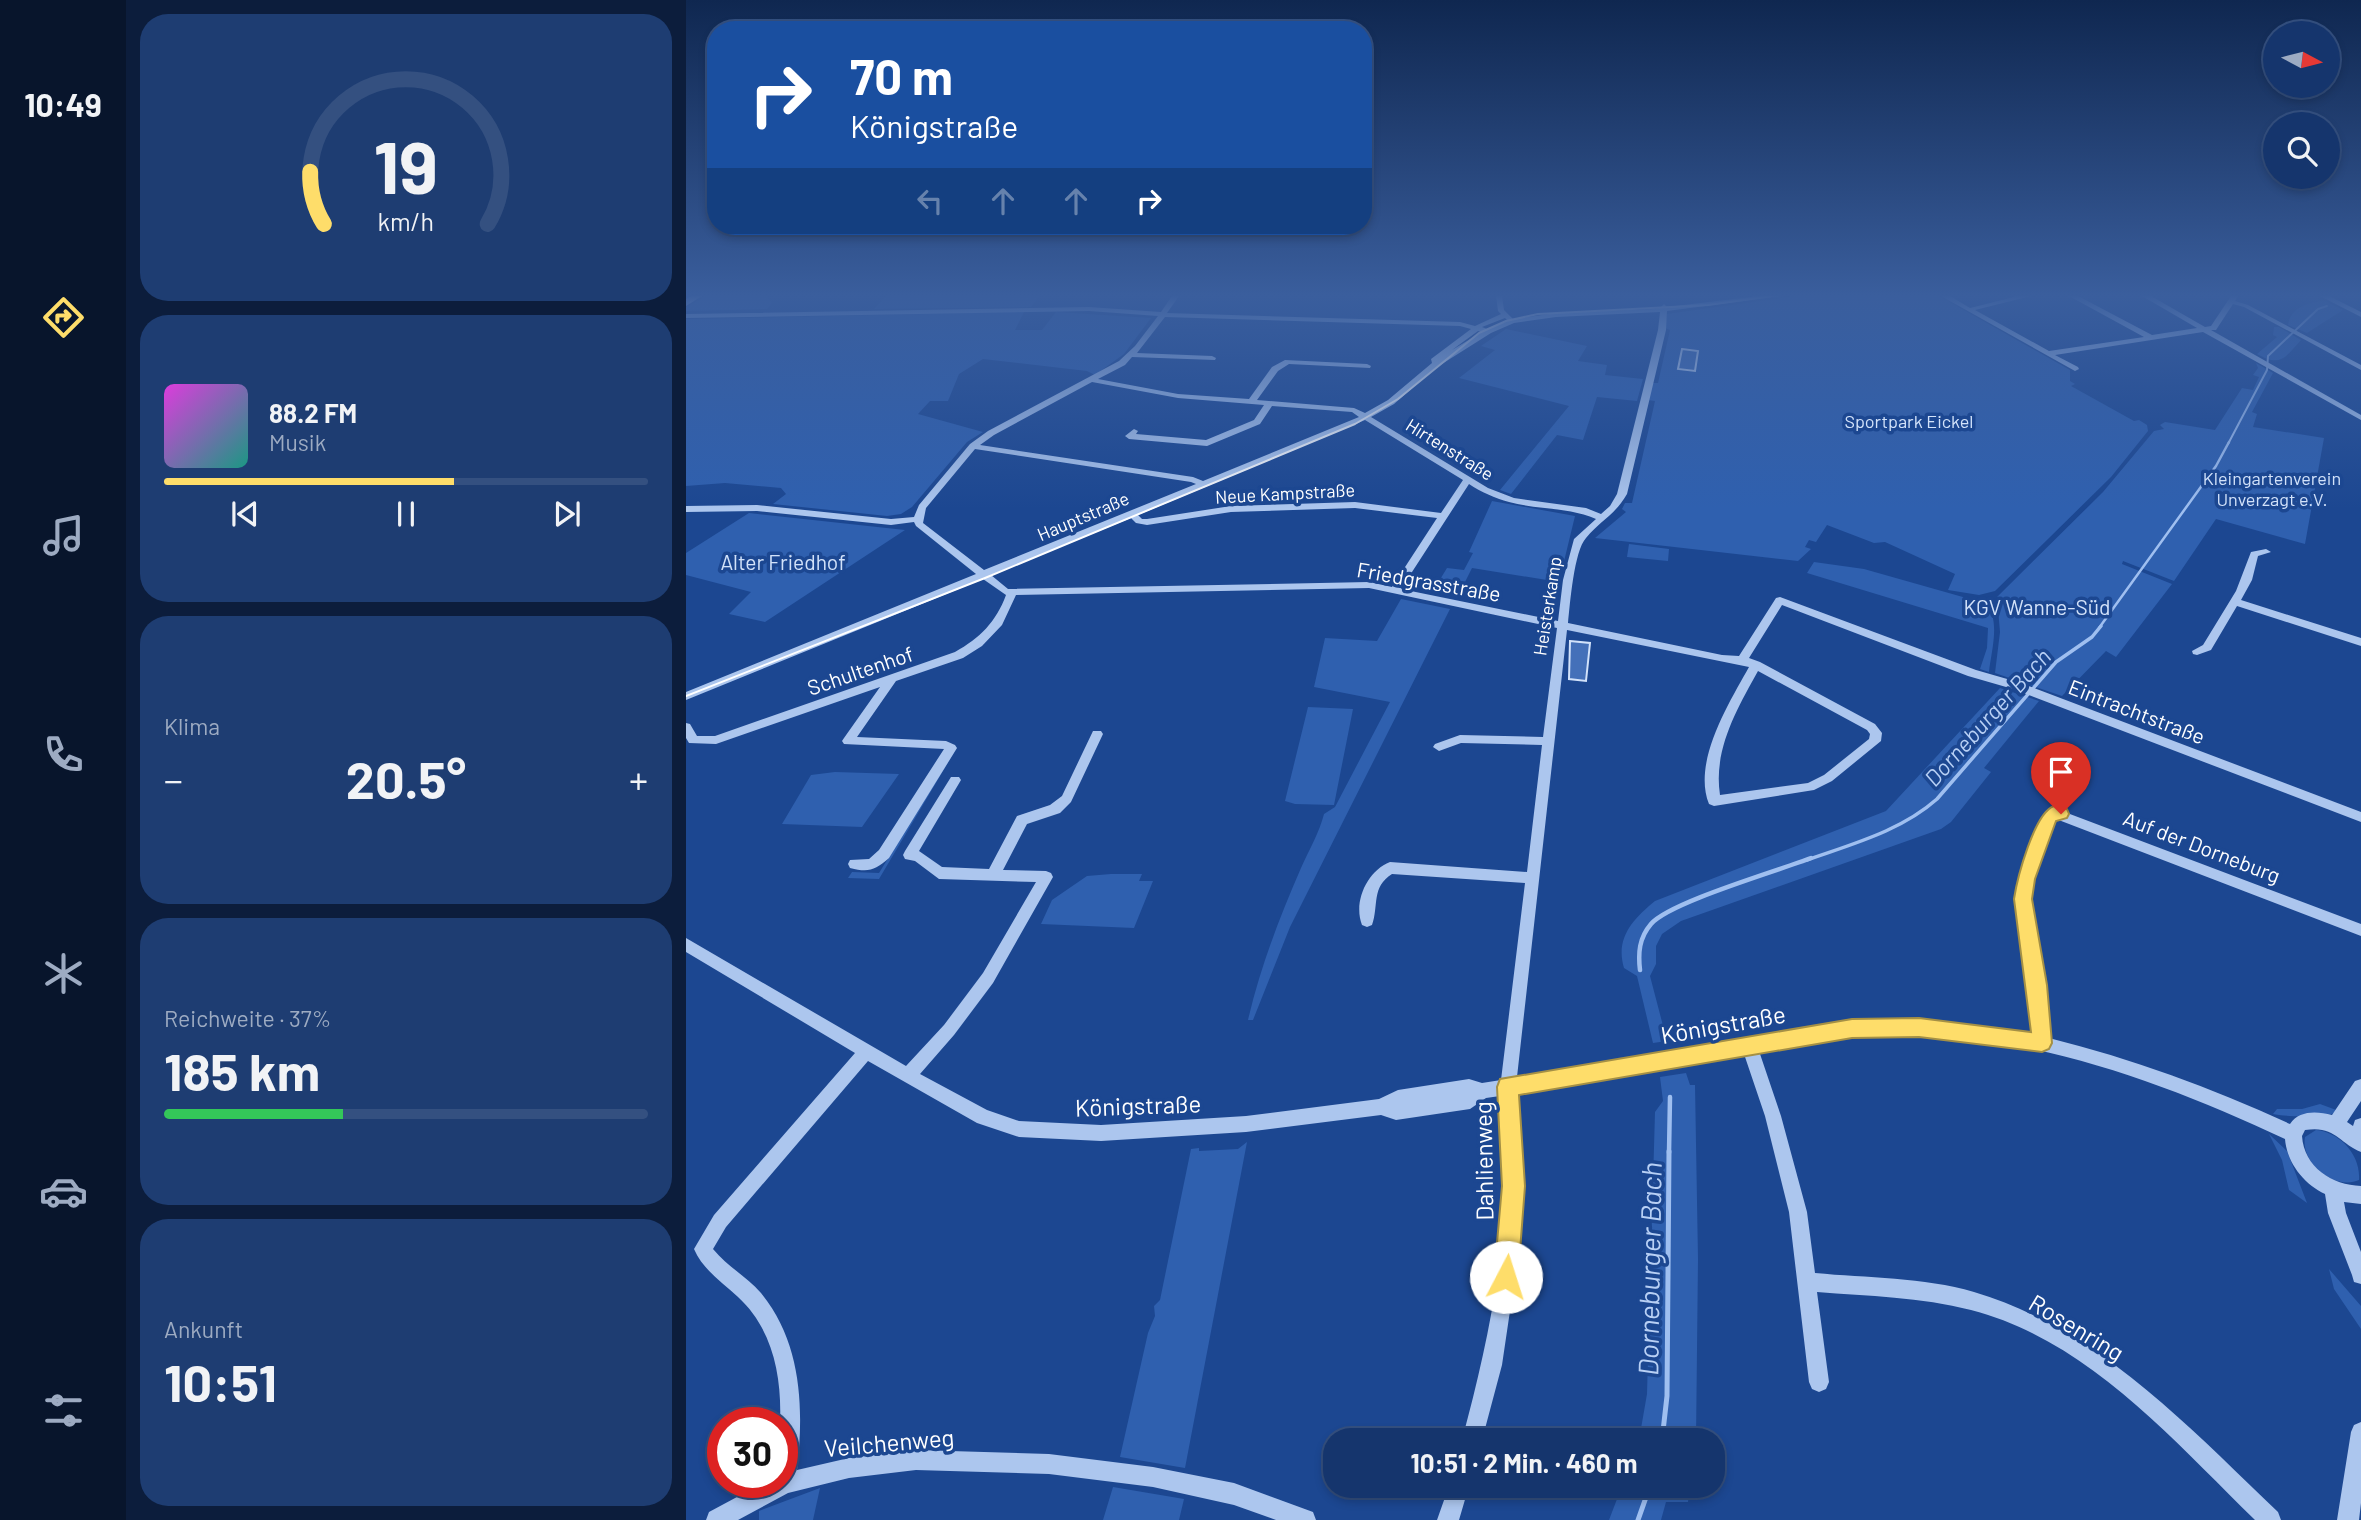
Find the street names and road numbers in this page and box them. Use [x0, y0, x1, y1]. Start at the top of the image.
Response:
street label: Hirtenstraße [1402, 413, 1498, 485]
street label: Neue Kampstraße [1214, 478, 1356, 508]
street label: Hauptstraße [1034, 487, 1132, 545]
street label: Heisterkamp [1528, 555, 1566, 657]
street label: Friedgrasstraße [1355, 556, 1503, 606]
street label: Schultenhof [804, 640, 916, 700]
street label: Eintrachtstraße [2065, 673, 2209, 749]
street label: Auf der Dorneburg [2120, 805, 2284, 887]
street label: Königstraße [1658, 999, 1788, 1049]
street label: Königstraße [1074, 1088, 1202, 1122]
street label: Dahlienweg [1467, 1101, 1499, 1221]
street label: Rosenring [2024, 1287, 2130, 1367]
street label: Veilchenweg [823, 1422, 955, 1462]

